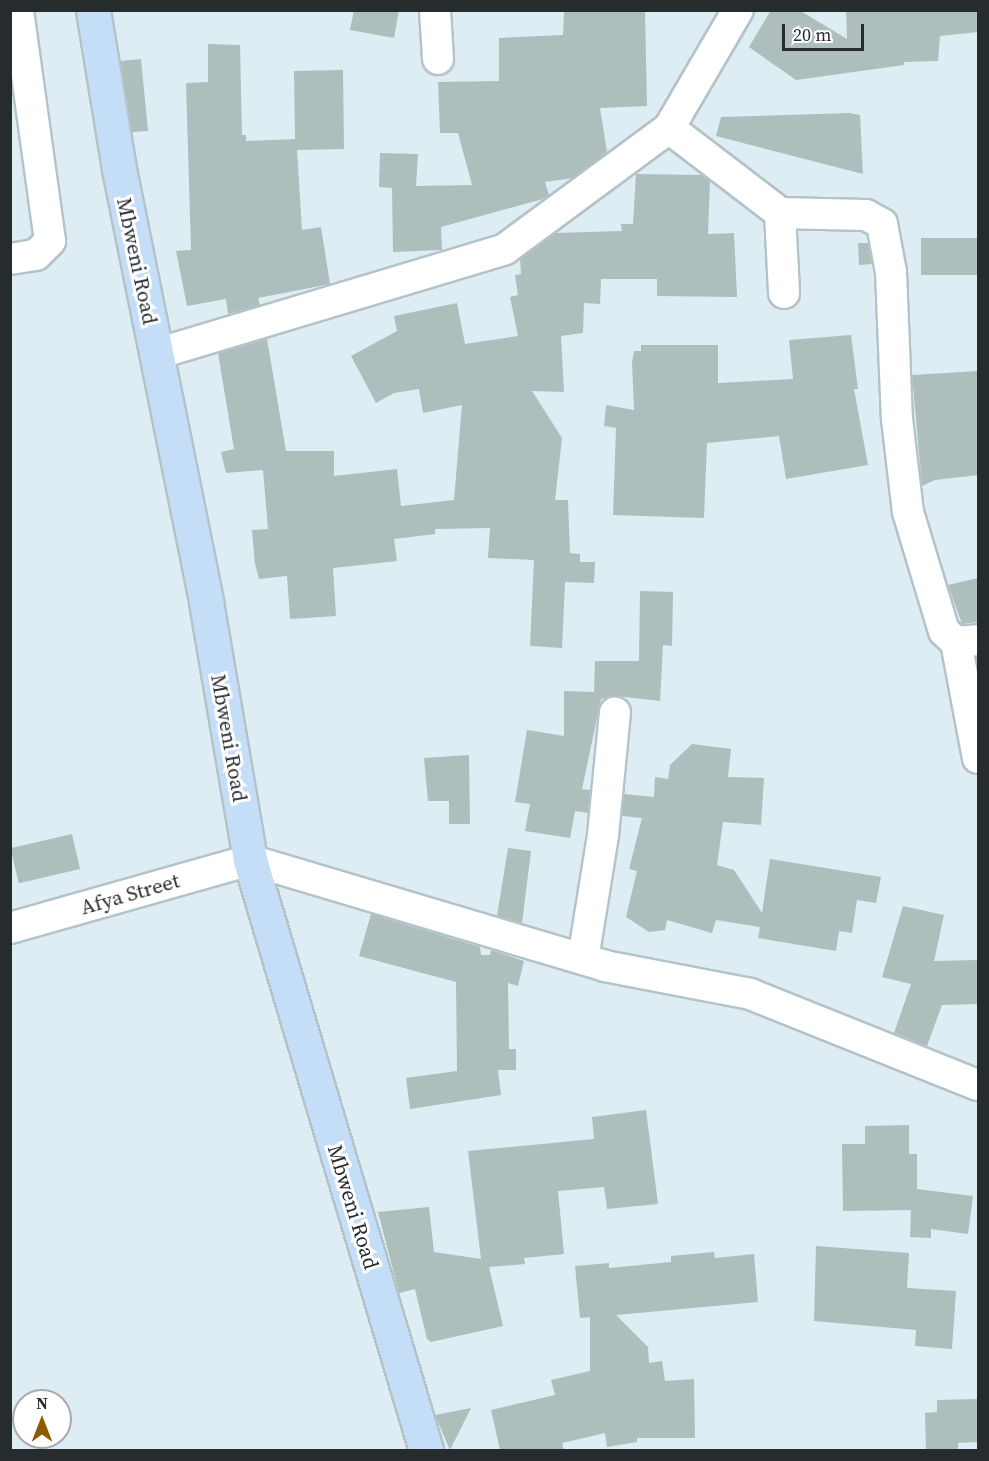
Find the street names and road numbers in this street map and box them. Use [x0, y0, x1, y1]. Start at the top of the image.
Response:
street label: Mbweni Road [111, 195, 163, 327]
street label: Mbweni Road [205, 672, 253, 804]
street label: Afya Street [78, 868, 182, 920]
street label: Mbweni Road [322, 1142, 384, 1272]

